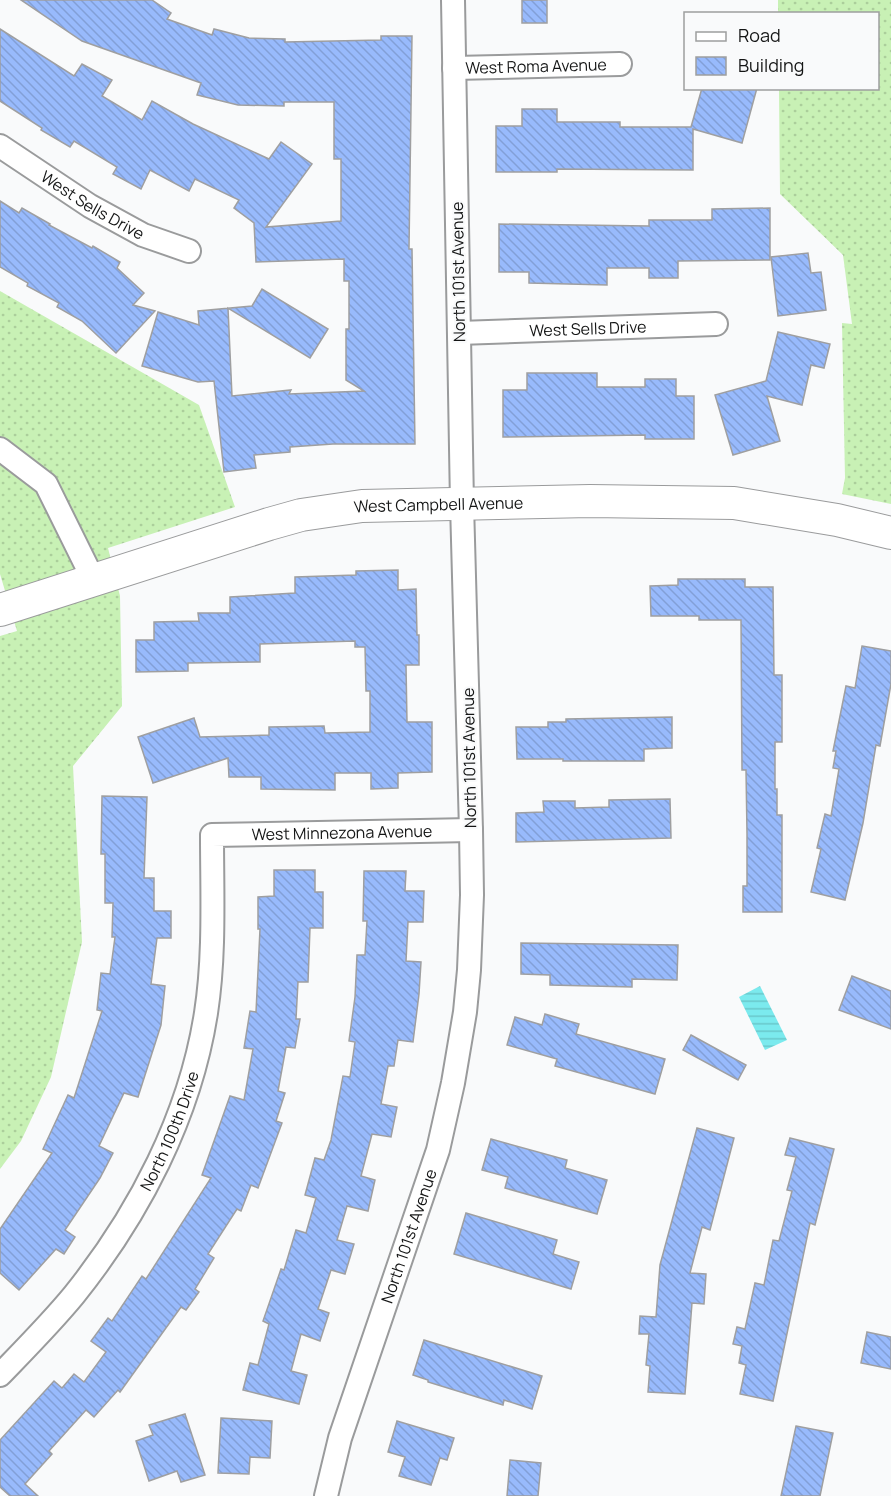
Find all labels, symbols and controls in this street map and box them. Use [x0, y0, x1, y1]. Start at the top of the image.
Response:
legend [684, 12, 879, 90]
text: Road [738, 23, 781, 47]
street label: West Roma Avenue [465, 53, 607, 79]
text: Building [738, 53, 804, 77]
street label: West Sells Drive [37, 165, 148, 245]
street label: North 101st Avenue [446, 202, 470, 342]
street label: West Sells Drive [529, 315, 647, 342]
street label: West Campbell Avenue [353, 491, 523, 518]
street label: North 101st Avenue [457, 688, 481, 828]
street label: West Minnezona Avenue [251, 820, 432, 845]
street label: North 100th Drive [135, 1068, 204, 1195]
street label: North 101st Avenue [376, 1166, 442, 1306]

